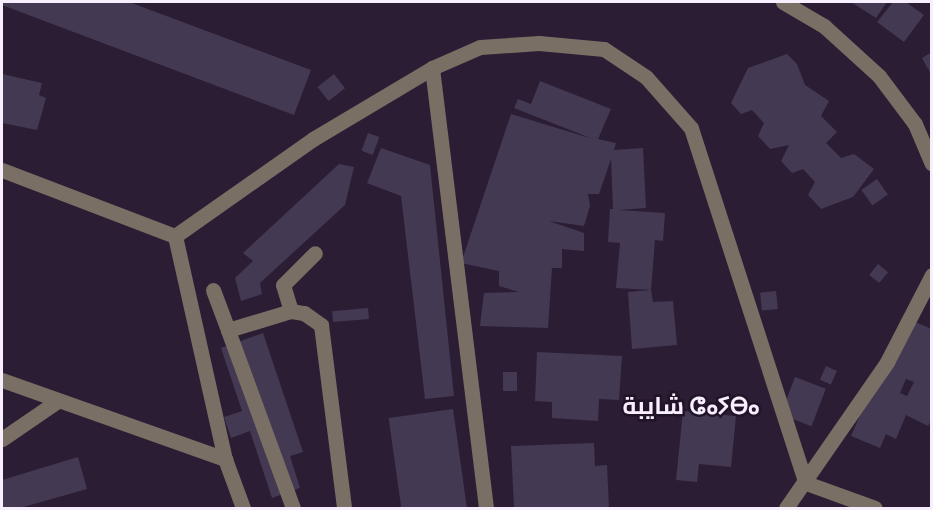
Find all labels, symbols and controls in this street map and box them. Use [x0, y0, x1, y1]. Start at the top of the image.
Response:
district label: شايبة ⵛⴰⵢⴱⴰ [622, 392, 760, 420]

